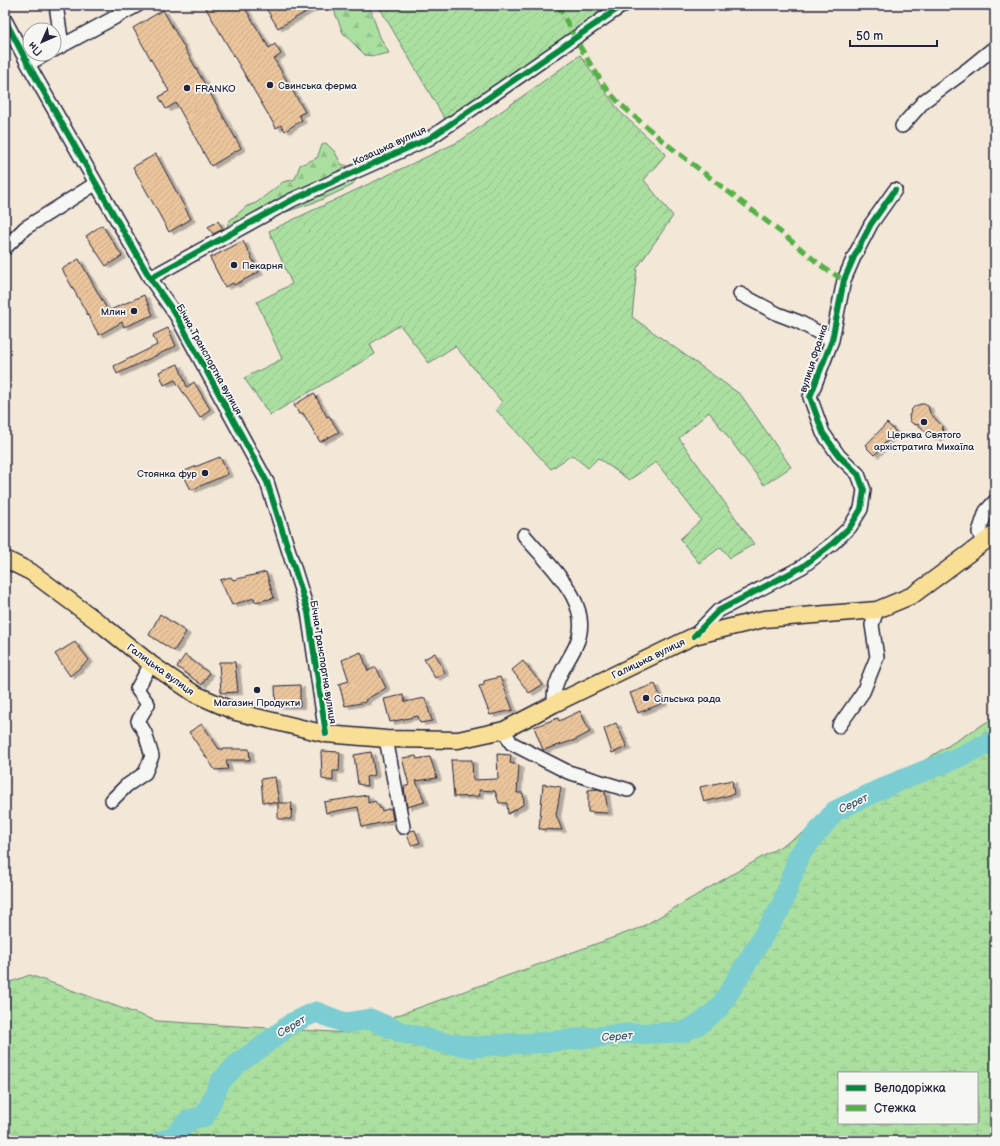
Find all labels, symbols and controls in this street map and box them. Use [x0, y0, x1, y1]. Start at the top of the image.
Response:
north arrow [22, 22, 62, 62]
scale bar [850, 22, 937, 48]
text: 50 m [856, 29, 883, 44]
text: Пн [25, 39, 45, 59]
marker: Свинська ферма [265, 80, 275, 90]
place label: Свинська ферма [278, 80, 357, 92]
marker: FRANKO [182, 83, 192, 93]
place label: FRANKO [195, 83, 236, 95]
street label: Козацька вулиця [351, 123, 428, 168]
marker: Пекарня [229, 260, 239, 270]
place label: Пекарня [242, 260, 283, 272]
street label: Бічна Транспортна вулиця [174, 302, 245, 417]
place label: Млин [101, 306, 126, 318]
marker: Млин [129, 306, 139, 316]
street label: вулиця Франка [797, 322, 831, 394]
marker: Церква Святого архістратига Михаїла [919, 417, 929, 427]
place label: Церква Святого архістратига Михаїла [874, 429, 974, 453]
place label: Стоянка фур [137, 468, 197, 480]
marker: Стоянка фур [200, 468, 210, 478]
street label: Бічна Транспортна вулиця [307, 600, 339, 725]
street label: Галицька вулиця [610, 636, 687, 682]
street label: Галицька вулиця [125, 641, 197, 698]
marker: Магазин Продукти [252, 685, 262, 695]
marker: Сільська рада [641, 693, 651, 703]
place label: Сільська рада [654, 693, 721, 705]
place label: Магазин Продукти [214, 697, 300, 709]
water label: Серет [836, 791, 871, 816]
water label: Серет [275, 1012, 309, 1040]
water label: Серет [601, 1029, 634, 1044]
legend [838, 1072, 978, 1124]
text: Велодоріжка [874, 1081, 946, 1096]
text: Стежка [874, 1101, 916, 1116]

